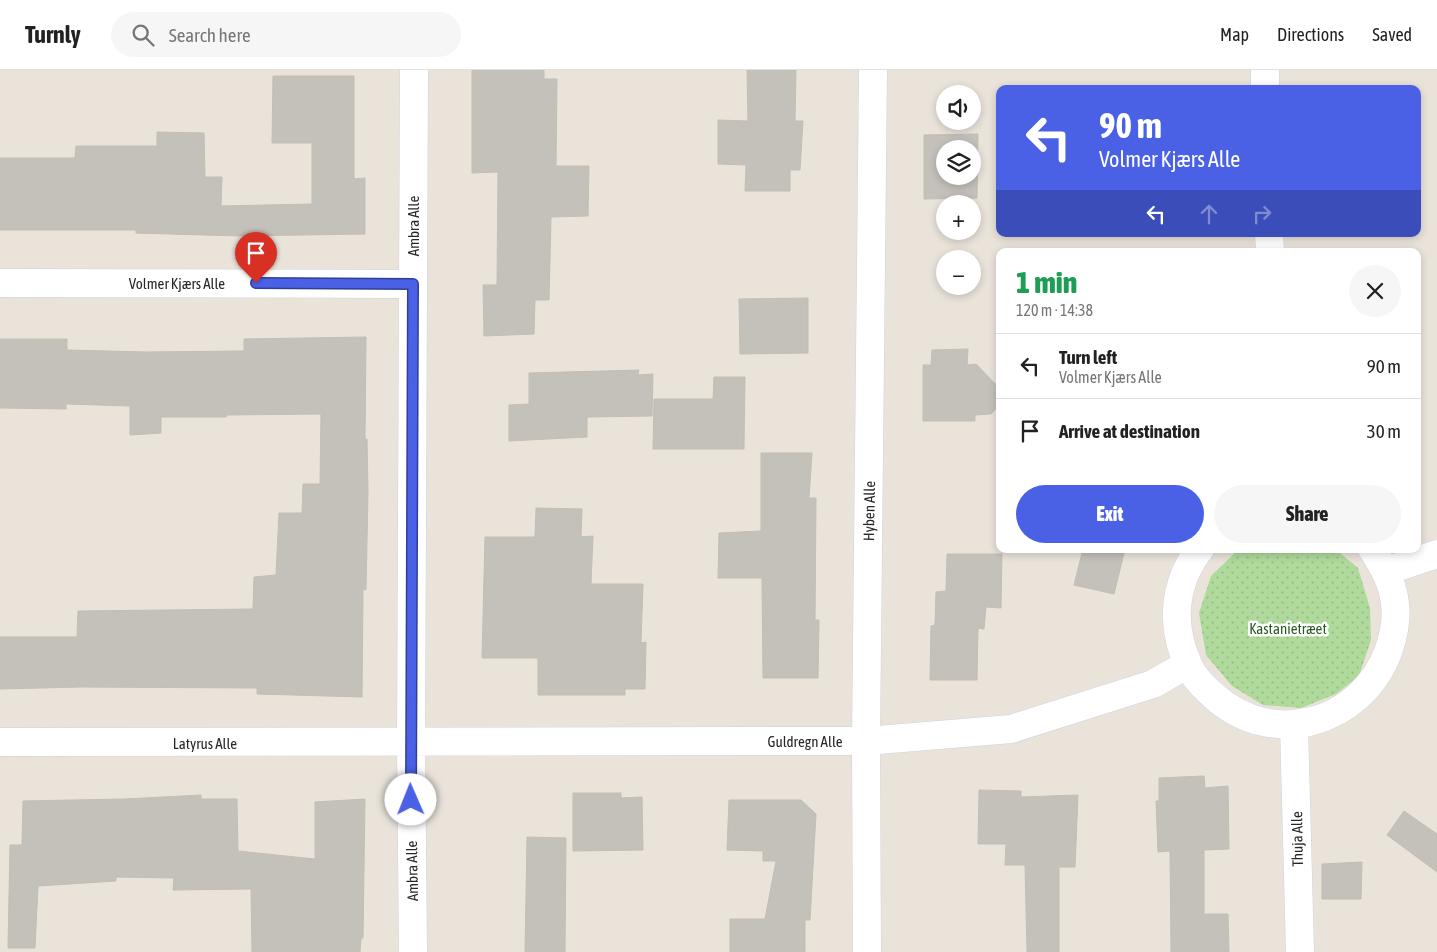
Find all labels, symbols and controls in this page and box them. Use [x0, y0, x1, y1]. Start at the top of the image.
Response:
search box [111, 12, 461, 57]
text: Turnly [25, 21, 81, 48]
icon: search [129, 21, 157, 49]
text: Search here [169, 24, 251, 46]
text: Map [1220, 24, 1249, 45]
text: Directions [1277, 24, 1344, 45]
text: Saved [1372, 24, 1412, 45]
map controls [936, 85, 981, 295]
button: sound [936, 85, 981, 130]
icon: left [1016, 105, 1081, 170]
text: 90 m [1099, 105, 1162, 145]
button: layers [936, 140, 981, 185]
text: Volmer Kjærs Alle [1099, 146, 1240, 172]
button: + [936, 195, 981, 240]
street label: Ambra Alle [405, 196, 422, 256]
icon: left [1142, 200, 1170, 228]
icon: ahead [1195, 200, 1223, 228]
icon: right [1248, 200, 1276, 228]
pin [235, 232, 277, 283]
icon: arrive [242, 239, 270, 267]
button: − [936, 250, 981, 295]
text: 1 min [1016, 265, 1077, 299]
button: close [1349, 265, 1401, 317]
street label: Volmer Kjærs Alle [129, 275, 225, 292]
text: 120 m · 14:38 [1016, 301, 1093, 319]
text: Turn left [1059, 346, 1117, 368]
icon: left [1016, 352, 1044, 380]
text: 90 m [1367, 355, 1401, 377]
text: Volmer Kjærs Alle [1059, 368, 1162, 386]
icon: arrive [1016, 417, 1044, 445]
text: Arrive at destination [1059, 420, 1200, 442]
text: 30 m [1367, 420, 1401, 442]
street label: Hyben Alle [860, 481, 878, 541]
button: Exit [1016, 485, 1204, 543]
button: Share [1214, 485, 1401, 543]
park label: Kastanietræet [1249, 620, 1327, 637]
street label: Guldregn Alle [767, 733, 843, 750]
street label: Latyrus Alle [173, 735, 237, 752]
position arrow [384, 773, 436, 825]
street label: Thuja Alle [1288, 811, 1306, 867]
street label: Ambra Alle [403, 840, 421, 901]

